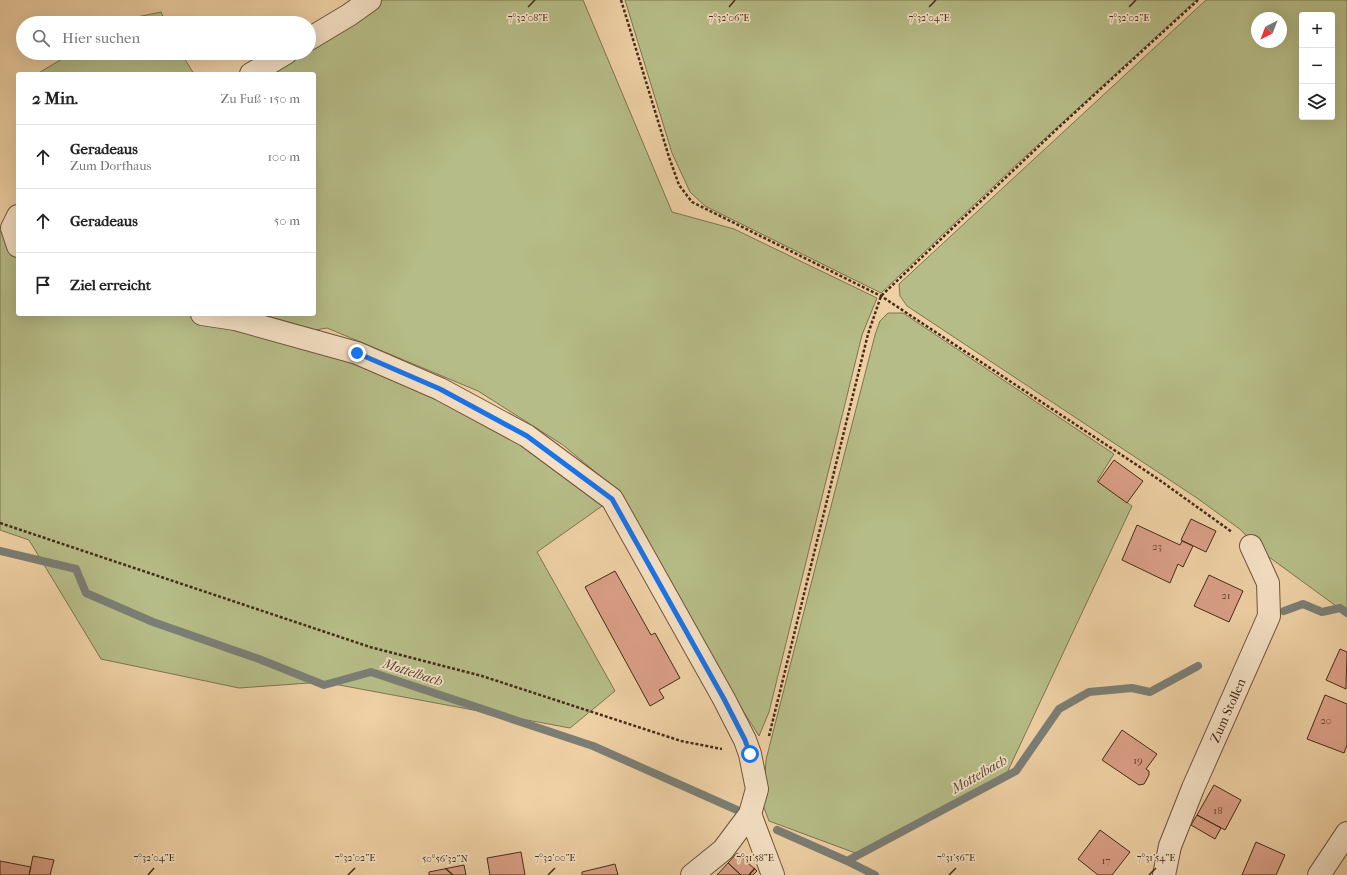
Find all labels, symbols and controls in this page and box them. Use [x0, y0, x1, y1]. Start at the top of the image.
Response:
text: 7°32'08"E [508, 12, 548, 24]
text: 7°32'06"E [709, 12, 749, 24]
text: 7°32'04"E [908, 12, 950, 24]
text: 7°32'02"E [1109, 12, 1149, 24]
north arrow [1251, 12, 1287, 48]
map controls [1299, 12, 1335, 120]
button: + [1299, 12, 1335, 48]
search box [16, 16, 316, 60]
icon: search [30, 27, 52, 49]
text: Hier suchen [62, 29, 140, 47]
button: − [1299, 48, 1335, 84]
button: layers [1299, 84, 1335, 120]
text: 2 Min. [32, 88, 78, 108]
text: Zu Fuß · 150 m [221, 91, 300, 106]
text: Geradeaus [70, 140, 138, 158]
icon: ahead [32, 146, 54, 168]
text: 100 m [267, 149, 300, 164]
text: Zum Dorfhaus [70, 158, 151, 173]
icon: ahead [32, 210, 54, 232]
text: Geradeaus [70, 212, 138, 230]
text: 50 m [274, 213, 300, 228]
icon: arrive [32, 274, 54, 296]
text: Ziel erreicht [70, 276, 151, 294]
route end [348, 344, 366, 362]
house number: 23 [1152, 540, 1162, 553]
house number: 21 [1221, 589, 1231, 602]
water label: Mottelbach [380, 655, 445, 690]
street label: Zum Stollen [1207, 676, 1249, 745]
house number: 20 [1320, 714, 1332, 727]
route start [741, 745, 759, 763]
water label: Mottelbach [947, 752, 1010, 798]
house number: 19 [1133, 754, 1143, 767]
house number: 18 [1213, 804, 1223, 817]
text: 7°32'04"E [133, 852, 175, 864]
text: 7°32'02"E [335, 852, 375, 864]
text: 7°32'00"E [535, 852, 575, 864]
text: 7°31'58"E [736, 852, 774, 864]
text: 7°31'56"E [937, 852, 975, 864]
text: 7°31'54"E [1137, 852, 1175, 864]
text: 50°56'32"N [422, 853, 468, 865]
house number: 17 [1101, 854, 1111, 867]

